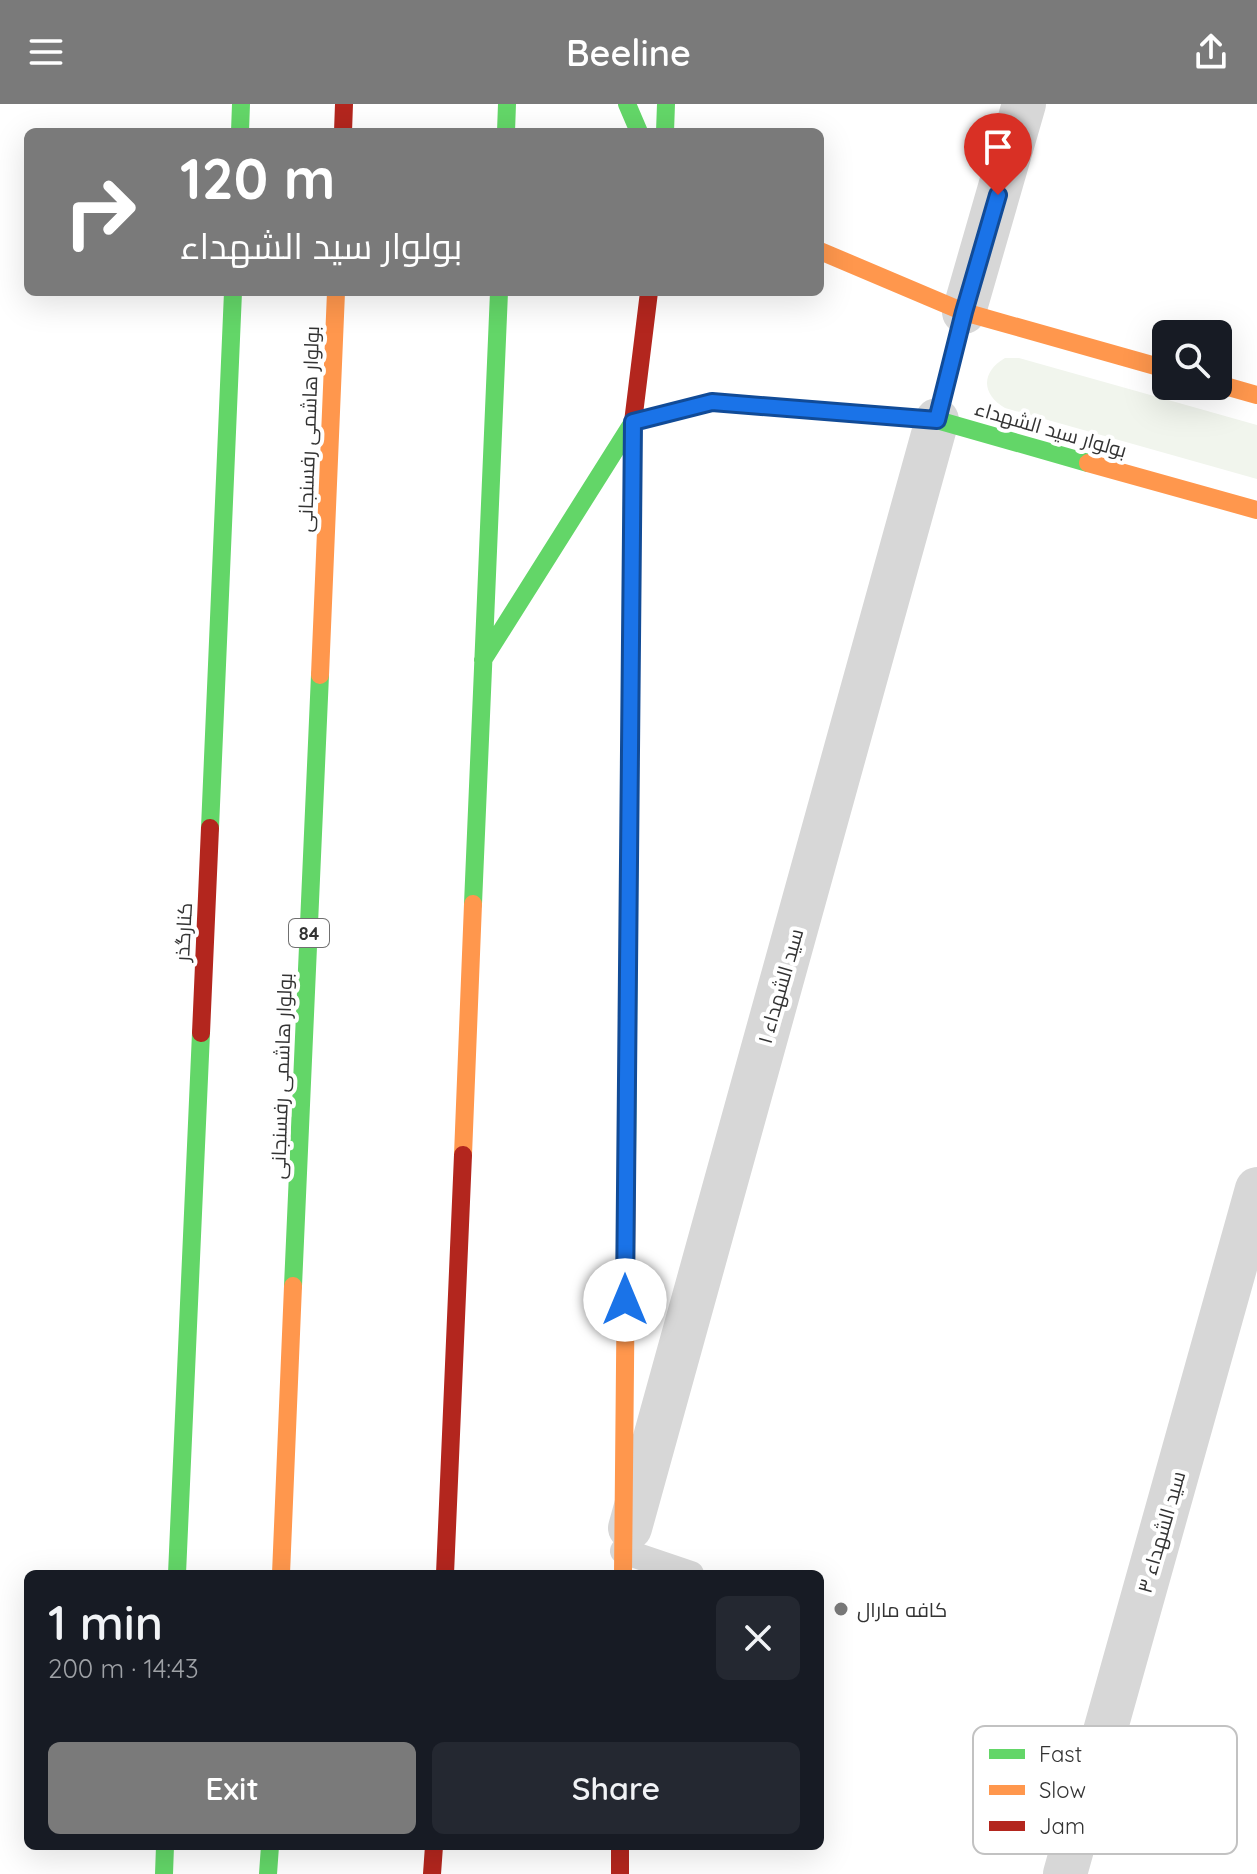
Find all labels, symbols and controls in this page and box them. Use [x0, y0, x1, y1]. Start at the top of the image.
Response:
icon: menu [24, 30, 68, 74]
text: Beeline [566, 30, 691, 75]
icon: share [1189, 30, 1233, 74]
pin [964, 113, 1032, 195]
icon: arrive [976, 125, 1020, 169]
text: 120 m [180, 143, 335, 213]
icon: right [48, 160, 152, 264]
text: بولوار سید الشهداء [180, 223, 462, 268]
map controls [1152, 320, 1232, 400]
button: search [1152, 320, 1232, 400]
street label: بولوار هاشمی رفسنجانی [292, 325, 325, 533]
street label: بولوار سید الشهداء [972, 395, 1130, 464]
street label: کنارگذر [169, 902, 197, 963]
road number: 84 [289, 919, 329, 947]
street label: سید الشهداء ۱ [752, 926, 809, 1047]
street label: بولوار هاشمی رفسنجانی [265, 972, 298, 1180]
position arrow [583, 1258, 667, 1342]
street label: سید الشهداء ۳ [1132, 1468, 1191, 1596]
text: 1 min [48, 1592, 163, 1652]
button: close [716, 1596, 800, 1680]
place label: کافه مارال [857, 1597, 947, 1623]
marker: کافه مارال [832, 1600, 850, 1618]
text: 200 m · 14:43 [48, 1652, 199, 1685]
legend [973, 1726, 1237, 1854]
text: Fast [1039, 1740, 1082, 1768]
button: Exit [48, 1742, 416, 1834]
button: Share [432, 1742, 800, 1834]
text: Slow [1039, 1776, 1086, 1804]
text: Jam [1039, 1812, 1085, 1840]

